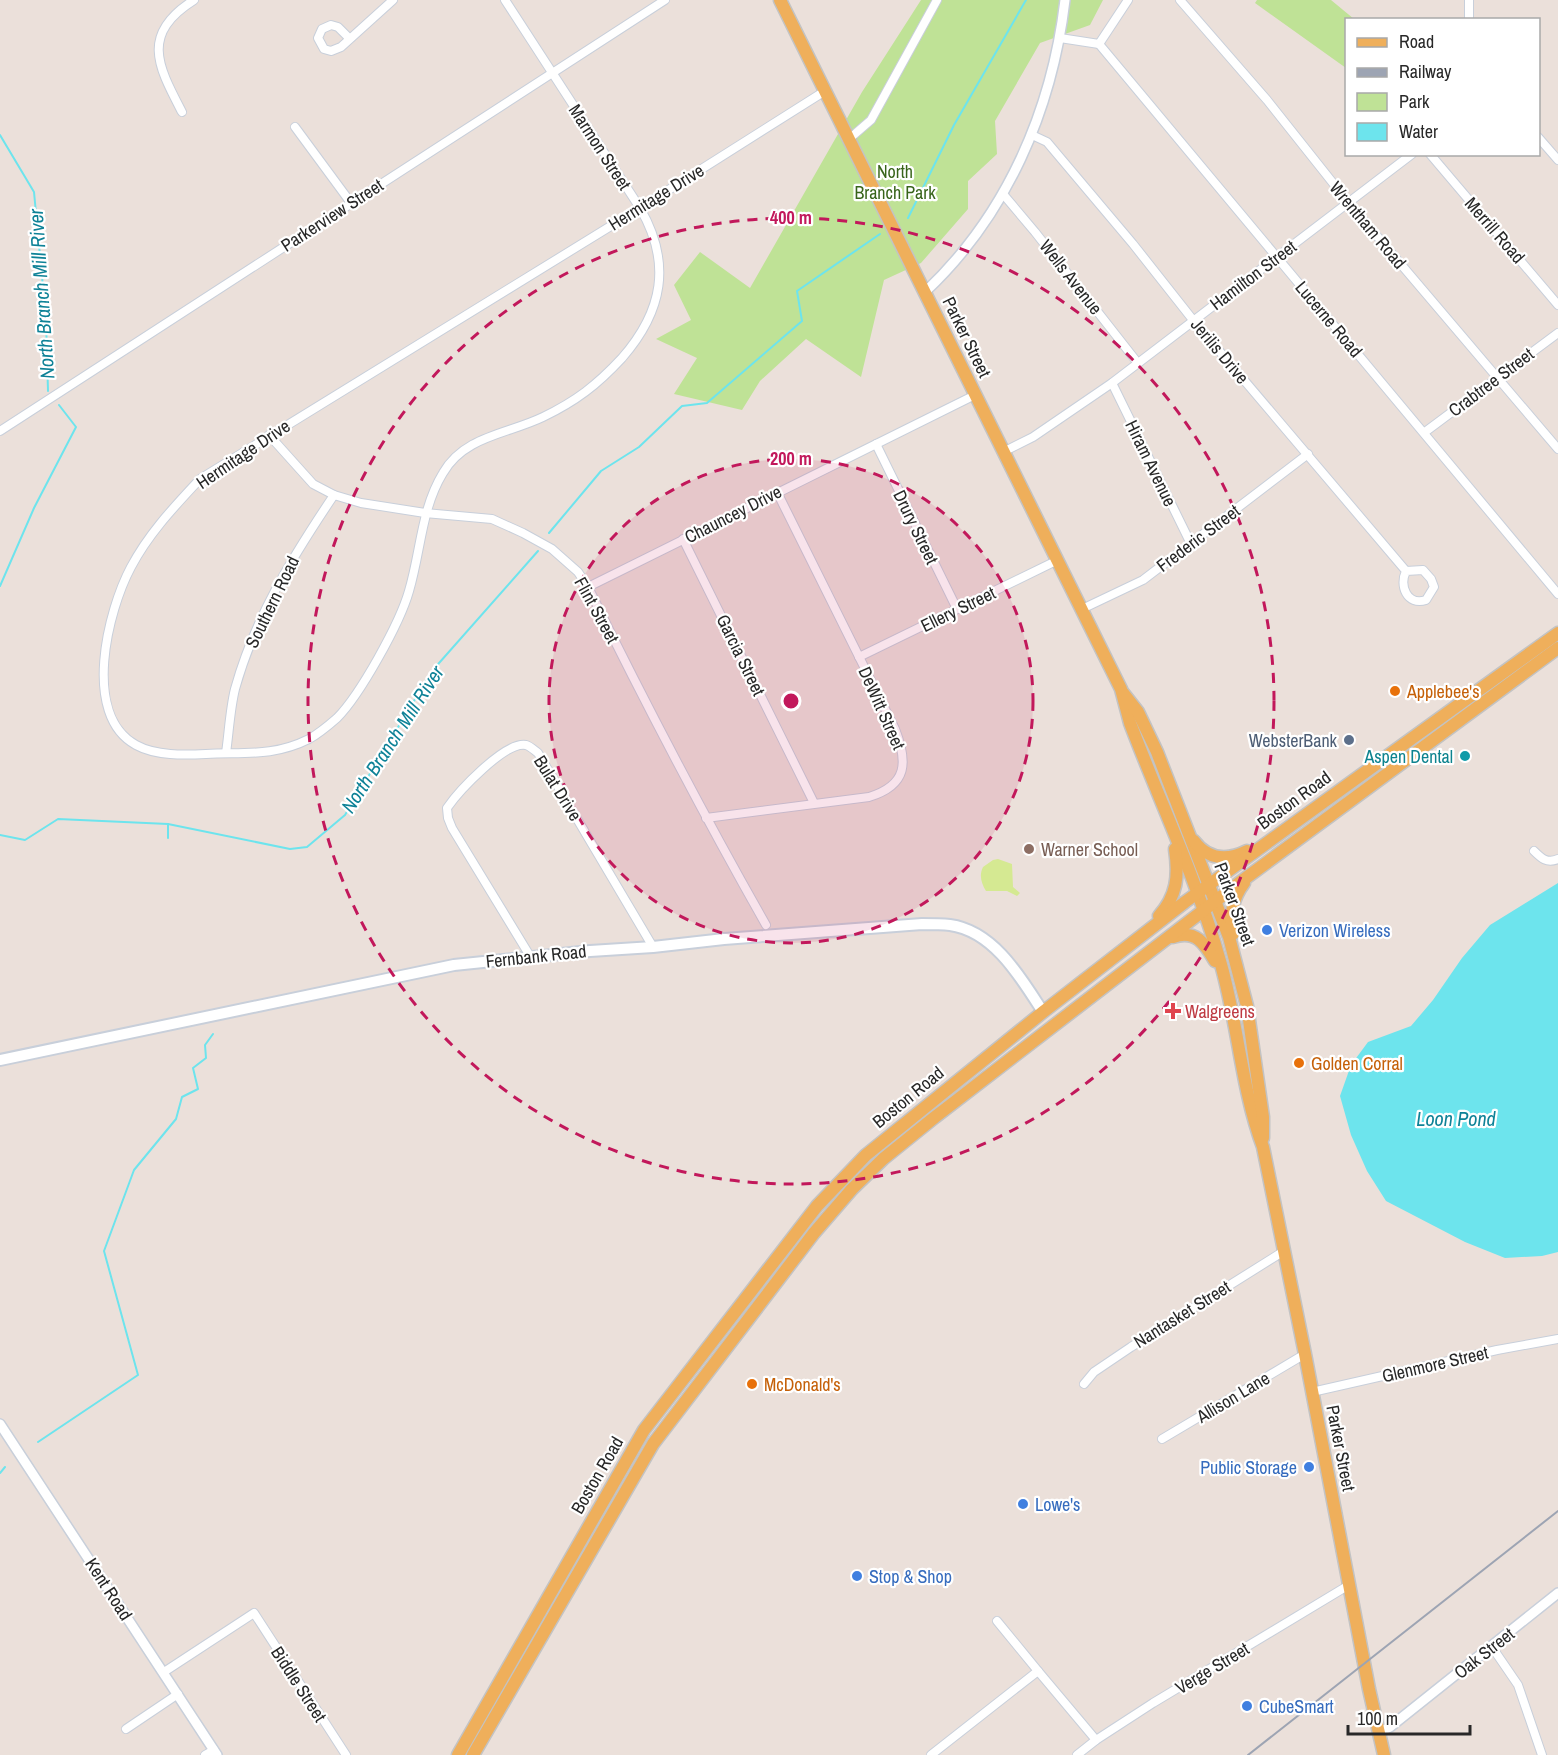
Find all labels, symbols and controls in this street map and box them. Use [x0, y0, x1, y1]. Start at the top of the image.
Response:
legend [1345, 18, 1540, 156]
text: Road [1399, 29, 1434, 54]
text: Railway [1399, 59, 1452, 84]
text: Park [1399, 89, 1430, 114]
street label: Marmon Street [563, 99, 637, 195]
text: Water [1399, 119, 1438, 144]
street label: Hermitage Drive [603, 158, 709, 236]
park label: North Branch Park [854, 159, 936, 205]
street label: Parkerview Street [276, 173, 388, 257]
street label: Wrentham Road [1324, 176, 1412, 274]
street label: Merrill Road [1459, 191, 1531, 269]
text: 400 m [770, 205, 812, 230]
water label: North Branch Mill River [22, 208, 60, 380]
street label: Wells Avenue [1034, 234, 1108, 320]
street label: Hamilton Street [1205, 234, 1301, 316]
street label: Lucerne Road [1290, 275, 1368, 363]
street label: Parker Street [937, 292, 997, 382]
street label: Jerilis Drive [1185, 313, 1255, 389]
street label: Crabtree Street [1443, 342, 1539, 422]
street label: Hermitage Drive [191, 413, 295, 495]
street label: Hiram Avenue [1119, 416, 1183, 510]
text: 200 m [770, 446, 812, 471]
street label: Chauncey Drive [680, 479, 786, 549]
street label: Drury Street [887, 486, 945, 568]
street label: Frederic Street [1151, 498, 1245, 578]
street label: Southern Road [239, 552, 305, 652]
street label: Flint Street [569, 572, 625, 648]
street label: Ellery Street [916, 580, 1000, 638]
street label: Garcia Street [711, 610, 771, 700]
water label: North Branch Mill River [334, 660, 450, 818]
street label: DeWitt Street [853, 662, 911, 754]
place label: Applebee's [1406, 679, 1480, 704]
marker: Applebee's [1388, 684, 1402, 698]
centre of rings [781, 691, 801, 711]
place label: WebsterBank [1249, 728, 1338, 753]
marker: WebsterBank [1342, 733, 1356, 747]
place label: Aspen Dental [1363, 744, 1453, 769]
marker: Aspen Dental [1458, 749, 1472, 763]
street label: Bulat Drive [528, 750, 588, 826]
street label: Boston Road [1252, 765, 1336, 835]
place label: Warner School [1041, 837, 1138, 862]
marker: Warner School [1022, 842, 1036, 856]
street label: Parker Street [1208, 859, 1262, 949]
place label: Verizon Wireless [1279, 918, 1391, 943]
marker: Verizon Wireless [1260, 923, 1274, 937]
street label: Fernbank Road [484, 938, 588, 974]
place label: Walgreens [1185, 999, 1255, 1024]
marker: Walgreens [1166, 1004, 1180, 1018]
place label: Golden Corral [1311, 1051, 1403, 1076]
marker: Golden Corral [1292, 1056, 1306, 1070]
street label: Boston Road [867, 1060, 949, 1134]
water label: Loon Pond [1416, 1105, 1497, 1132]
street label: Nantasket Street [1129, 1274, 1235, 1354]
street label: Glenmore Street [1379, 1340, 1491, 1388]
street label: Allison Lane [1191, 1365, 1274, 1429]
place label: McDonald's [764, 1372, 841, 1397]
marker: McDonald's [745, 1377, 759, 1391]
street label: Parker Street [1320, 1403, 1362, 1493]
street label: Boston Road [565, 1432, 629, 1518]
place label: Public Storage [1200, 1455, 1297, 1480]
marker: Public Storage [1302, 1460, 1316, 1474]
place label: Lowe's [1035, 1492, 1081, 1517]
marker: Lowe's [1016, 1497, 1030, 1511]
street label: Kent Road [80, 1553, 138, 1625]
place label: Stop & Shop [869, 1564, 952, 1589]
marker: Stop & Shop [850, 1569, 864, 1583]
street label: Oak Street [1449, 1621, 1519, 1685]
street label: Verge Street [1170, 1636, 1254, 1700]
street label: Biddle Street [265, 1641, 333, 1727]
place label: CubeSmart [1259, 1694, 1334, 1719]
scale bar [1348, 1698, 1470, 1736]
marker: CubeSmart [1240, 1699, 1254, 1713]
text: 100 m [1357, 1706, 1398, 1731]

